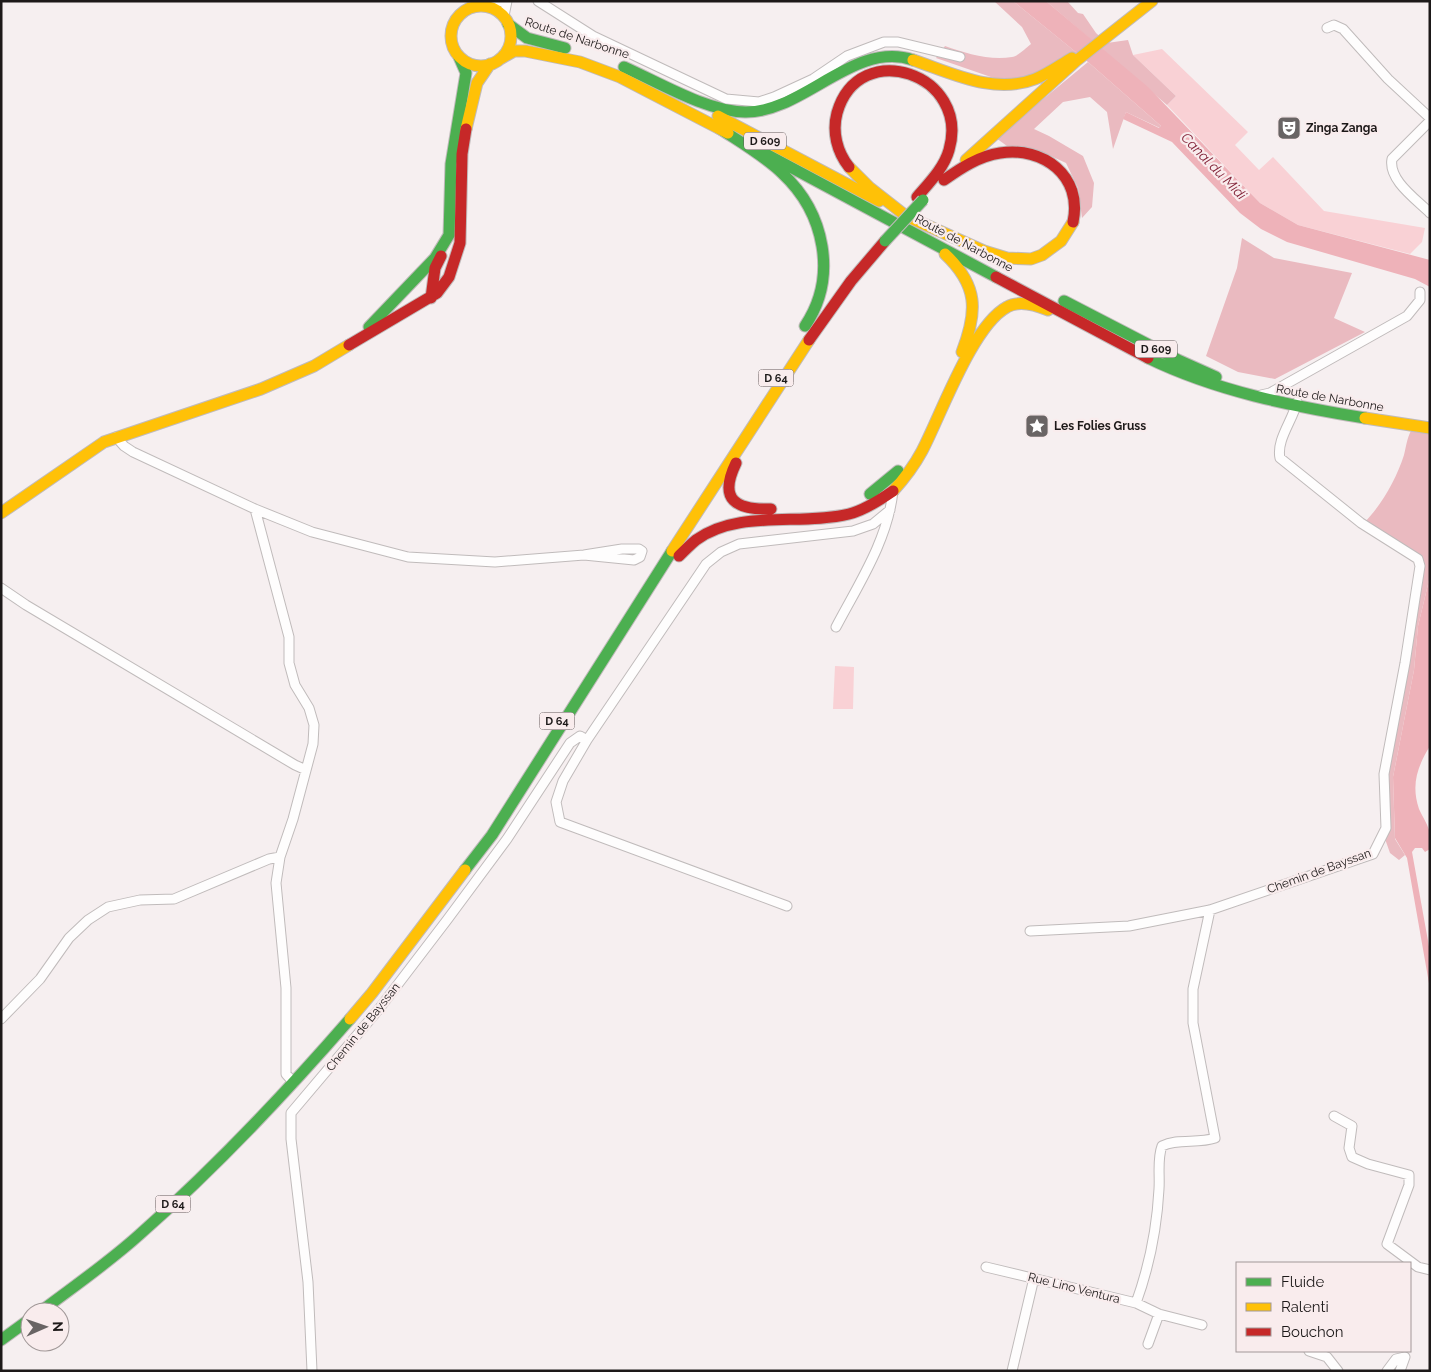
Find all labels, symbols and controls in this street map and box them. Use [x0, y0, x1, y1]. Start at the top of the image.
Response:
street label: Route de Narbonne [523, 14, 631, 62]
theatre icon: Zinga Zanga [1276, 115, 1302, 141]
place label: Zinga Zanga [1306, 121, 1377, 135]
water label: Canal du Midi [1178, 129, 1250, 203]
road number: D 609 [744, 132, 786, 150]
street label: Route de Narbonne [913, 211, 1015, 275]
road number: D 609 [1135, 340, 1177, 358]
road number: D 64 [758, 369, 794, 386]
street label: Route de Narbonne [1275, 382, 1385, 414]
place icon: Les Folies Gruss [1024, 413, 1050, 439]
place label: Les Folies Gruss [1054, 419, 1146, 433]
road number: D 64 [540, 712, 574, 729]
street label: Chemin de Bayssan [1265, 846, 1373, 896]
street label: Chemin de Bayssan [323, 980, 403, 1074]
road number: D 64 [156, 1196, 190, 1212]
legend [1236, 1262, 1411, 1352]
street label: Rue Lino Ventura [1026, 1270, 1122, 1306]
text: Fluide [1281, 1273, 1324, 1291]
text: Ralenti [1281, 1298, 1329, 1316]
north arrow [20, 1302, 70, 1352]
text: N [50, 1321, 66, 1332]
text: Bouchon [1281, 1323, 1343, 1341]

